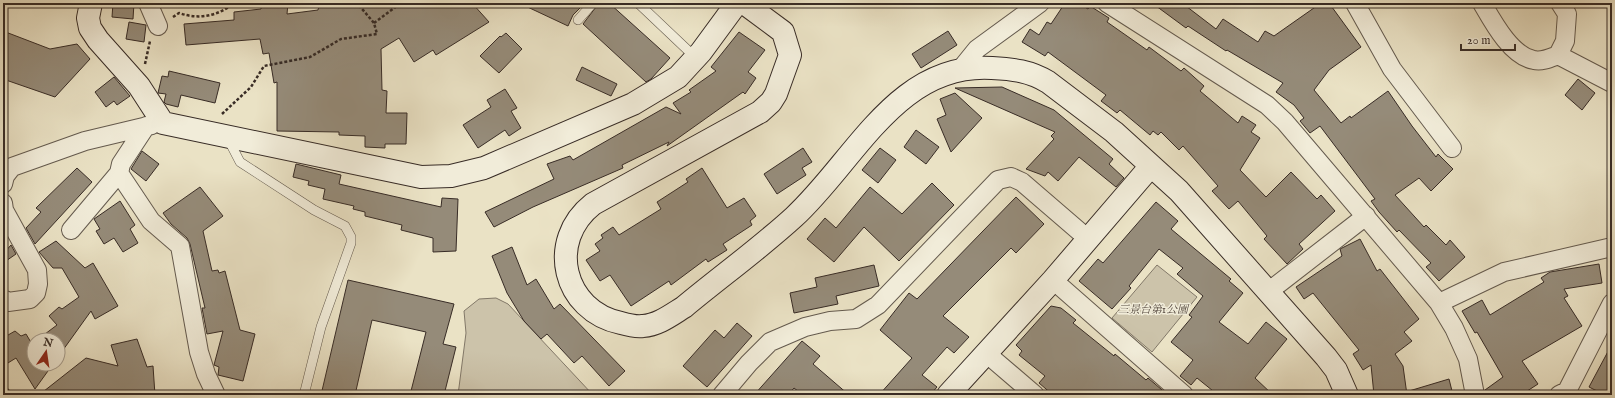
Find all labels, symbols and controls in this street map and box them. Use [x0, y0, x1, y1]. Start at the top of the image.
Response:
scale bar [1461, 26, 1515, 52]
text: 20 m [1467, 33, 1490, 48]
park label: 三景台第1公園 [1118, 303, 1190, 317]
north arrow [26, 332, 66, 372]
text: N [41, 335, 55, 351]

